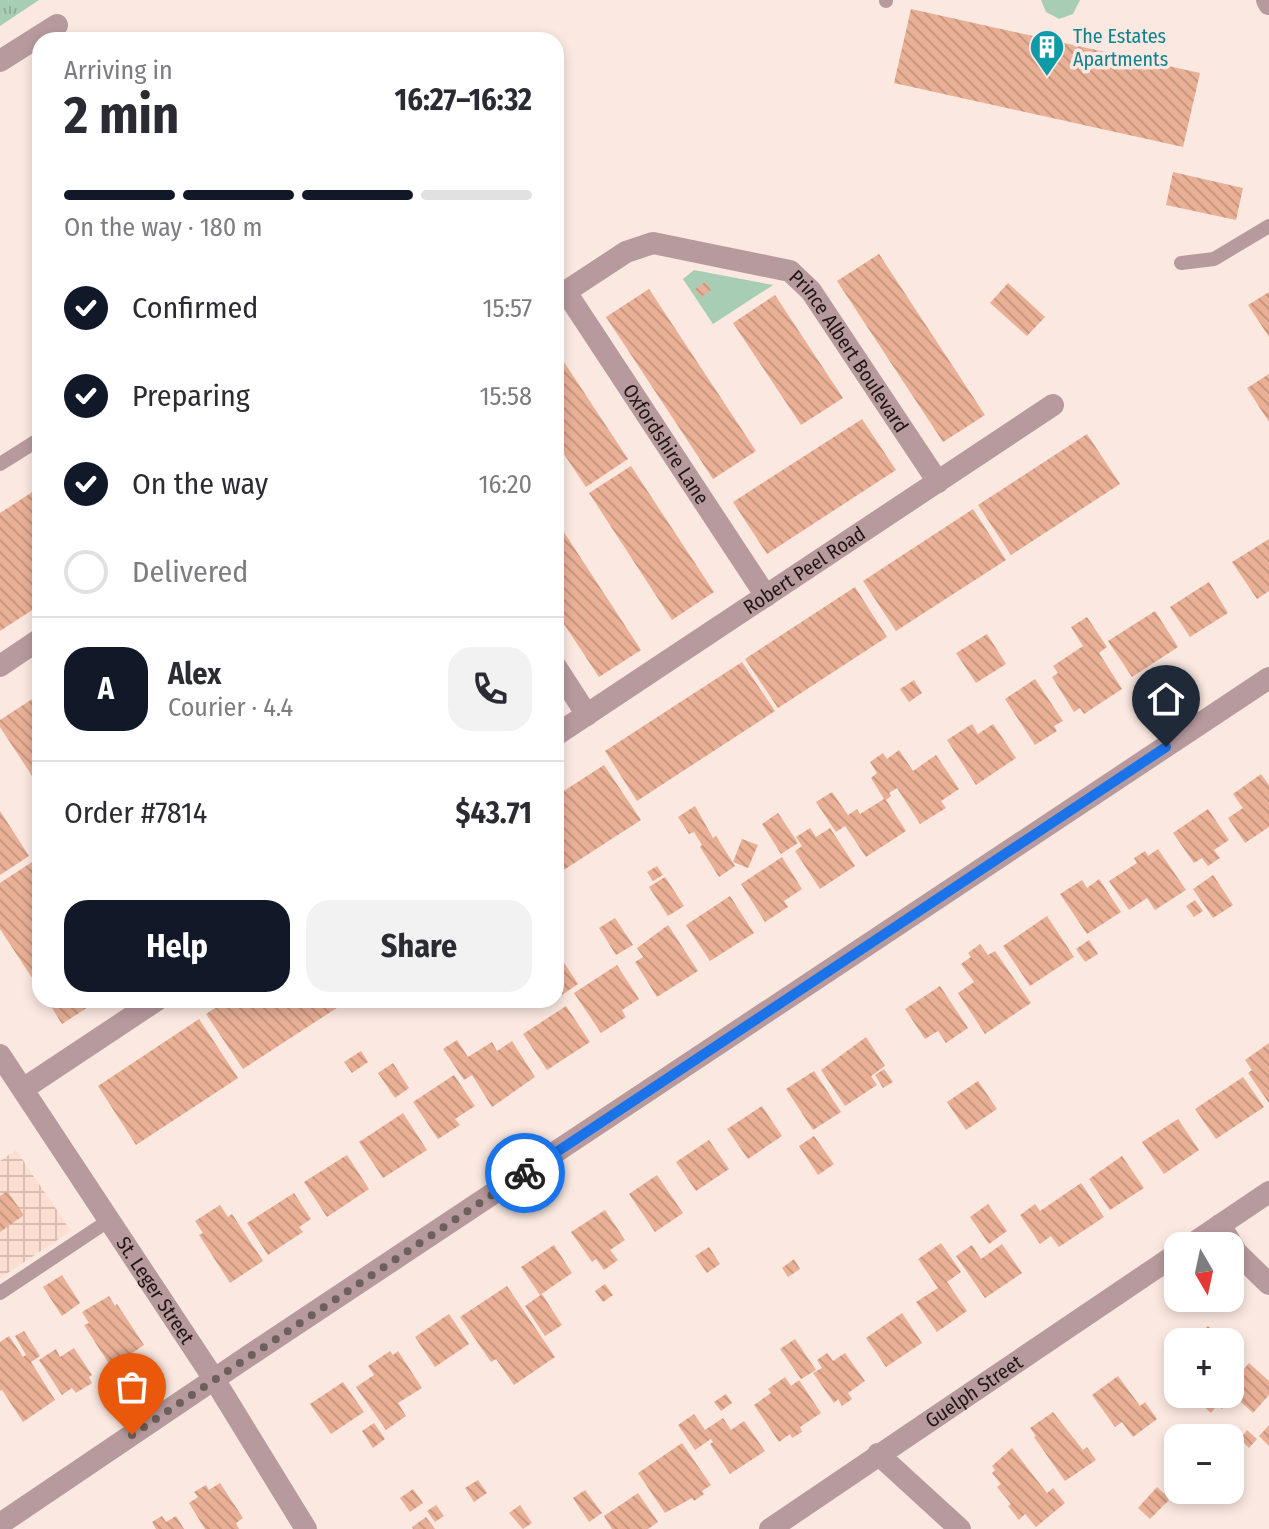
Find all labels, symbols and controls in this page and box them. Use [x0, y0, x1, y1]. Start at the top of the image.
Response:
place label: The Estates Apartments [1073, 24, 1168, 71]
building icon: The Estates Apartments [1028, 28, 1066, 78]
text: Arriving in [64, 55, 173, 86]
text: 16:27–16:32 [395, 82, 532, 118]
text: 2 min [64, 84, 179, 147]
text: On the way · 180 m [64, 212, 262, 243]
street label: Prince Albert Boulevard [784, 265, 914, 437]
icon: check [64, 286, 108, 330]
text: Confirmed [132, 290, 258, 326]
text: 15:57 [482, 293, 532, 324]
icon: check [64, 374, 108, 418]
text: Preparing [132, 378, 250, 414]
street label: Oxfordshire Lane [618, 379, 714, 509]
text: 15:58 [479, 381, 532, 412]
icon: check [64, 462, 108, 506]
text: On the way [132, 466, 268, 502]
text: 16:20 [478, 469, 532, 500]
street label: Robert Peel Road [739, 521, 870, 619]
text: Delivered [132, 554, 248, 590]
button: phone [448, 647, 532, 731]
text: Alex [168, 656, 221, 692]
pin [1132, 665, 1200, 747]
text: A [98, 671, 114, 707]
icon: home [1144, 677, 1188, 721]
text: Courier · 4.4 [168, 692, 293, 723]
text: Order #7814 [64, 795, 207, 831]
text: $43.71 [456, 795, 532, 831]
button: Help [64, 900, 290, 992]
button: Share [306, 900, 532, 992]
courier [485, 1133, 565, 1213]
icon: bike [503, 1151, 547, 1195]
street label: St. Leger Street [111, 1232, 200, 1349]
north arrow [1164, 1232, 1244, 1312]
map controls [1164, 1232, 1244, 1504]
button: + [1164, 1328, 1244, 1408]
street label: Guelph Street [921, 1350, 1027, 1433]
pin [98, 1353, 166, 1435]
icon: bag [110, 1365, 154, 1409]
button: − [1164, 1424, 1244, 1504]

